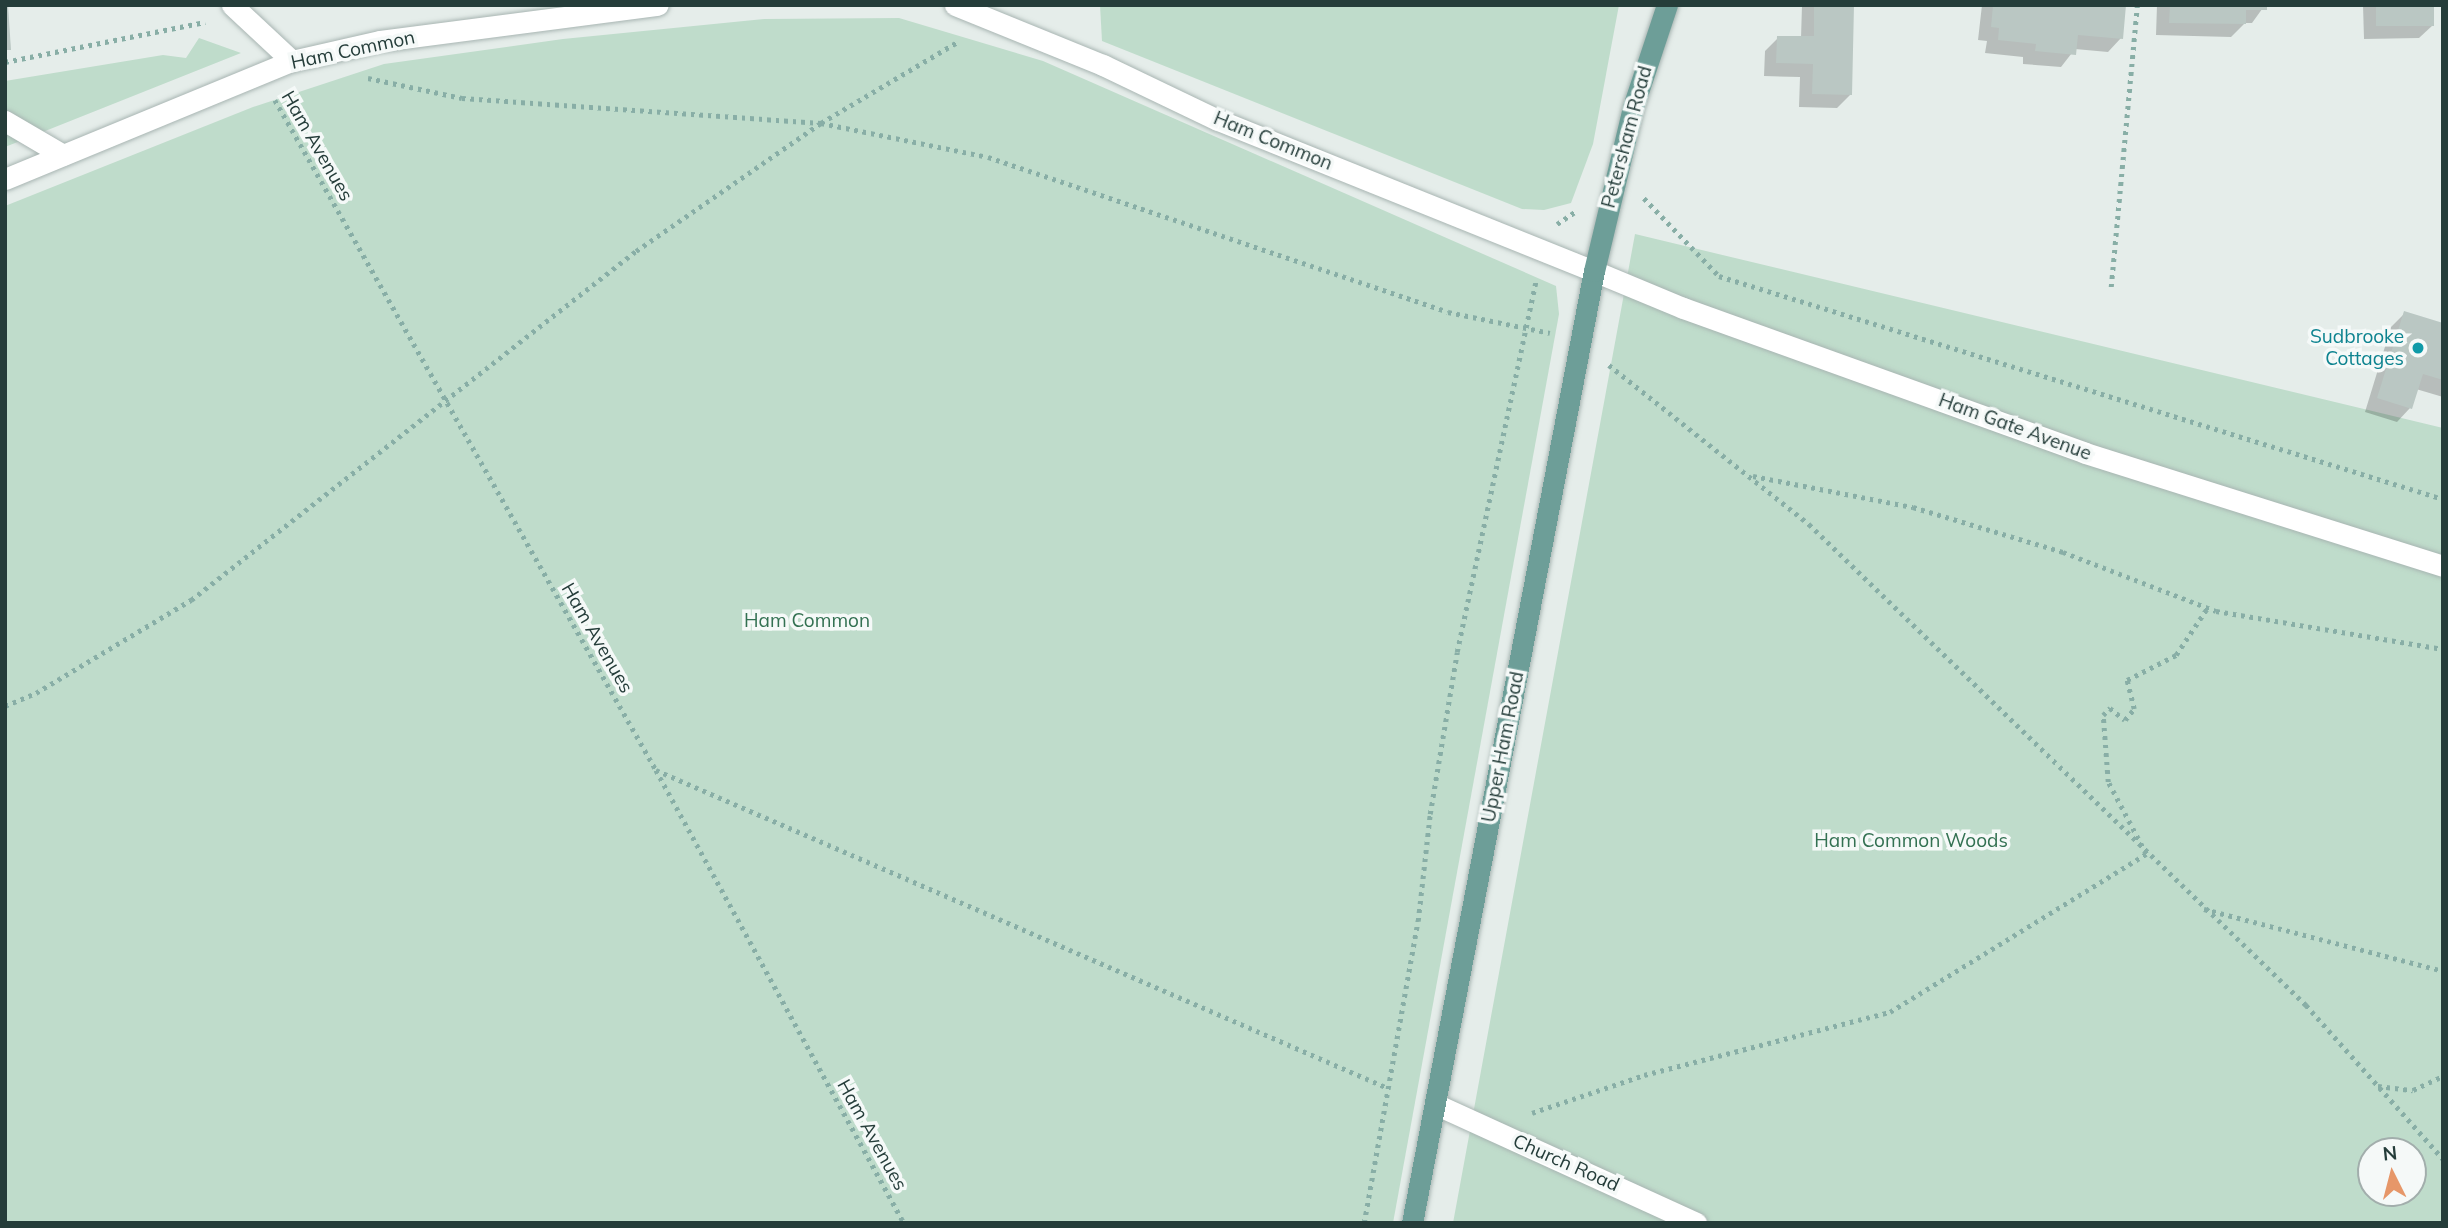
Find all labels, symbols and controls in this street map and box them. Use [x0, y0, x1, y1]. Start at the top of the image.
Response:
street label: Ham Common [289, 26, 417, 74]
street label: Petersham Road [1597, 63, 1657, 211]
street label: Ham Avenues [276, 87, 358, 205]
street label: Ham Common [1210, 107, 1336, 175]
place label: Sudbrooke Cottages [2310, 326, 2404, 370]
marker: Sudbrooke Cottages [2410, 340, 2426, 356]
street label: Ham Gate Avenue [1935, 389, 2095, 465]
street label: Ham Avenues [556, 579, 638, 697]
park label: Ham Common [744, 610, 870, 632]
street label: Upper Ham Road [1477, 670, 1529, 824]
park label: Ham Common Woods [1814, 830, 2008, 852]
street label: Ham Avenues [832, 1076, 912, 1194]
street label: Church Road [1509, 1129, 1623, 1197]
north arrow [2357, 1137, 2427, 1207]
text: N [2382, 1140, 2398, 1166]

